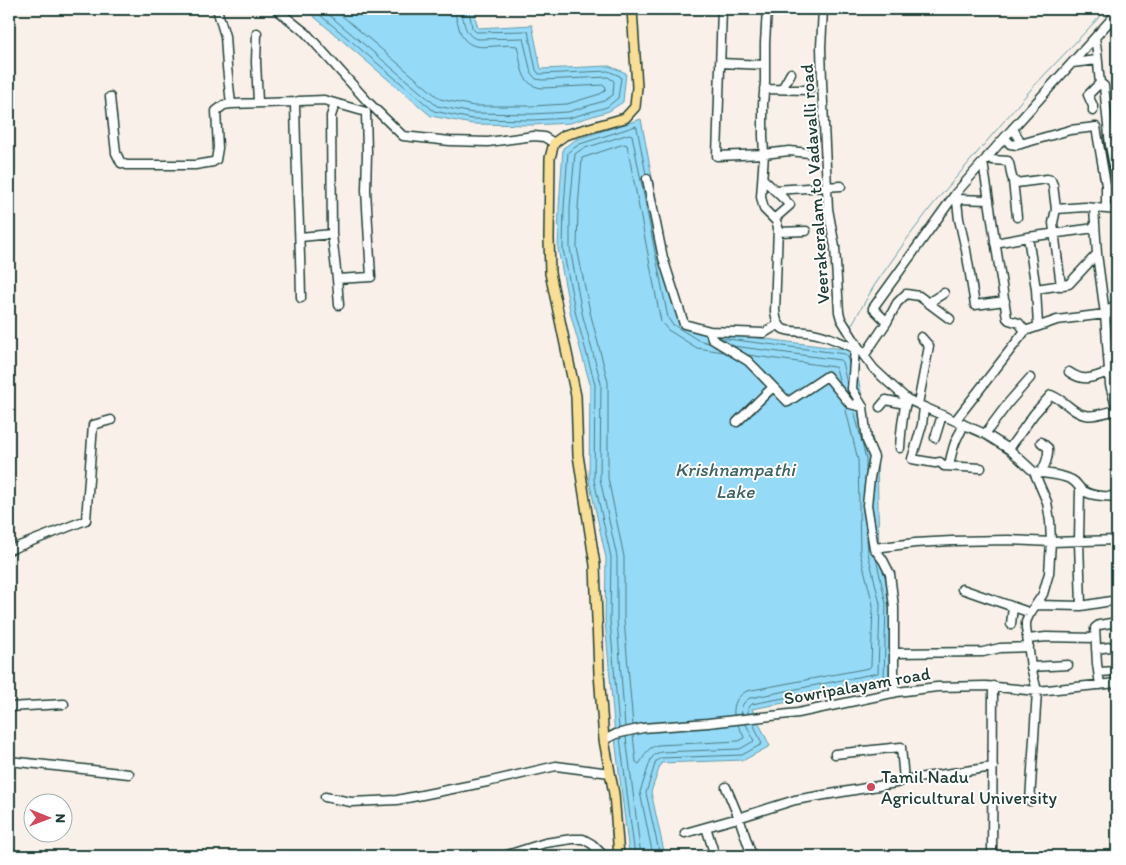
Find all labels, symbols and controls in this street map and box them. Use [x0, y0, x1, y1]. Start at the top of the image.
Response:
street label: Veerakeralam to Vadavalli road [796, 63, 834, 305]
water label: Krishnampathi Lake [675, 458, 797, 503]
street label: Sowripalayam road [782, 662, 932, 710]
place label: Tamil Nadu Agricultural University [881, 766, 1058, 809]
marker: Tamil Nadu Agricultural University [865, 781, 877, 793]
north arrow [22, 792, 72, 842]
text: N [52, 813, 69, 823]

